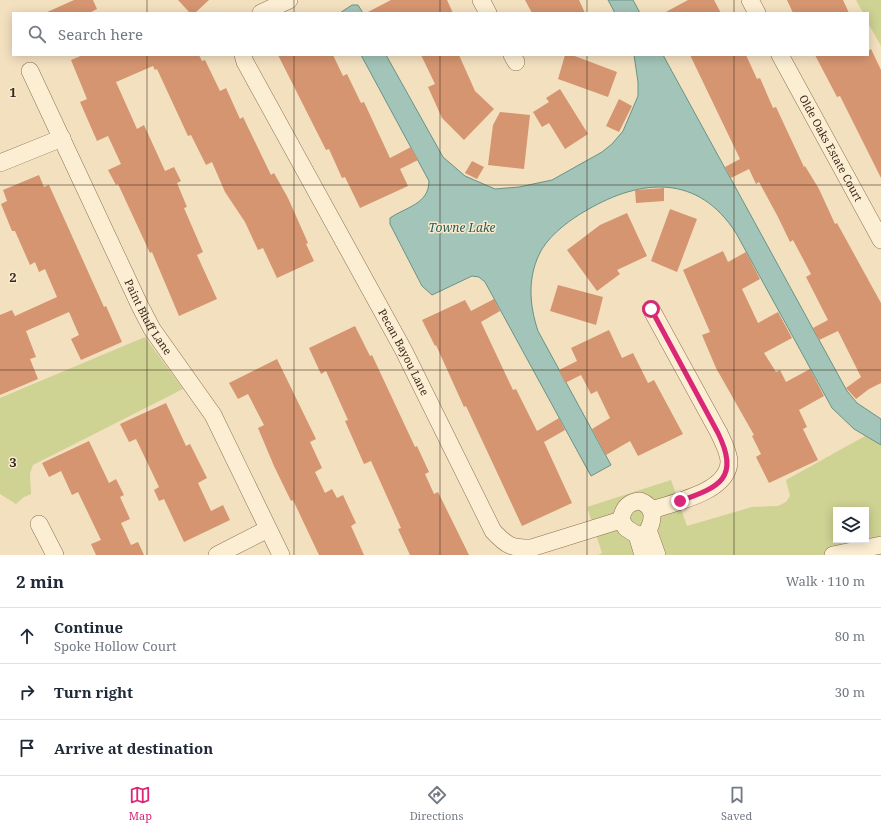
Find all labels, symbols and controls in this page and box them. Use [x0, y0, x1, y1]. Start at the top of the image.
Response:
search box [12, 12, 869, 56]
icon: search [26, 23, 48, 45]
text: Search here [58, 24, 143, 44]
text: 1 [9, 83, 17, 101]
street label: Olde Oaks Estate Court [796, 92, 867, 204]
water label: Towne Lake [429, 219, 496, 236]
text: 2 [9, 268, 17, 286]
street label: Paint Bluff Lane [121, 277, 176, 358]
route start [642, 300, 660, 318]
street label: Pecan Bayou Lane [375, 306, 433, 398]
text: 3 [9, 453, 17, 471]
route end [671, 492, 689, 510]
map controls [833, 507, 869, 543]
button: layers [833, 507, 869, 543]
text: 2 min [16, 570, 64, 593]
text: Walk · 110 m [786, 572, 865, 590]
text: Continue [54, 617, 123, 637]
icon: ahead [16, 625, 38, 647]
text: 80 m [835, 627, 865, 645]
text: Spoke Hollow Court [54, 637, 177, 655]
icon: right [16, 681, 38, 703]
text: Turn right [54, 682, 133, 702]
text: 30 m [835, 683, 865, 701]
icon: arrive [16, 737, 38, 759]
text: Arrive at destination [54, 738, 213, 758]
tab: Map [129, 784, 152, 823]
tab: Directions [410, 784, 463, 823]
tab: Saved [721, 784, 752, 823]

